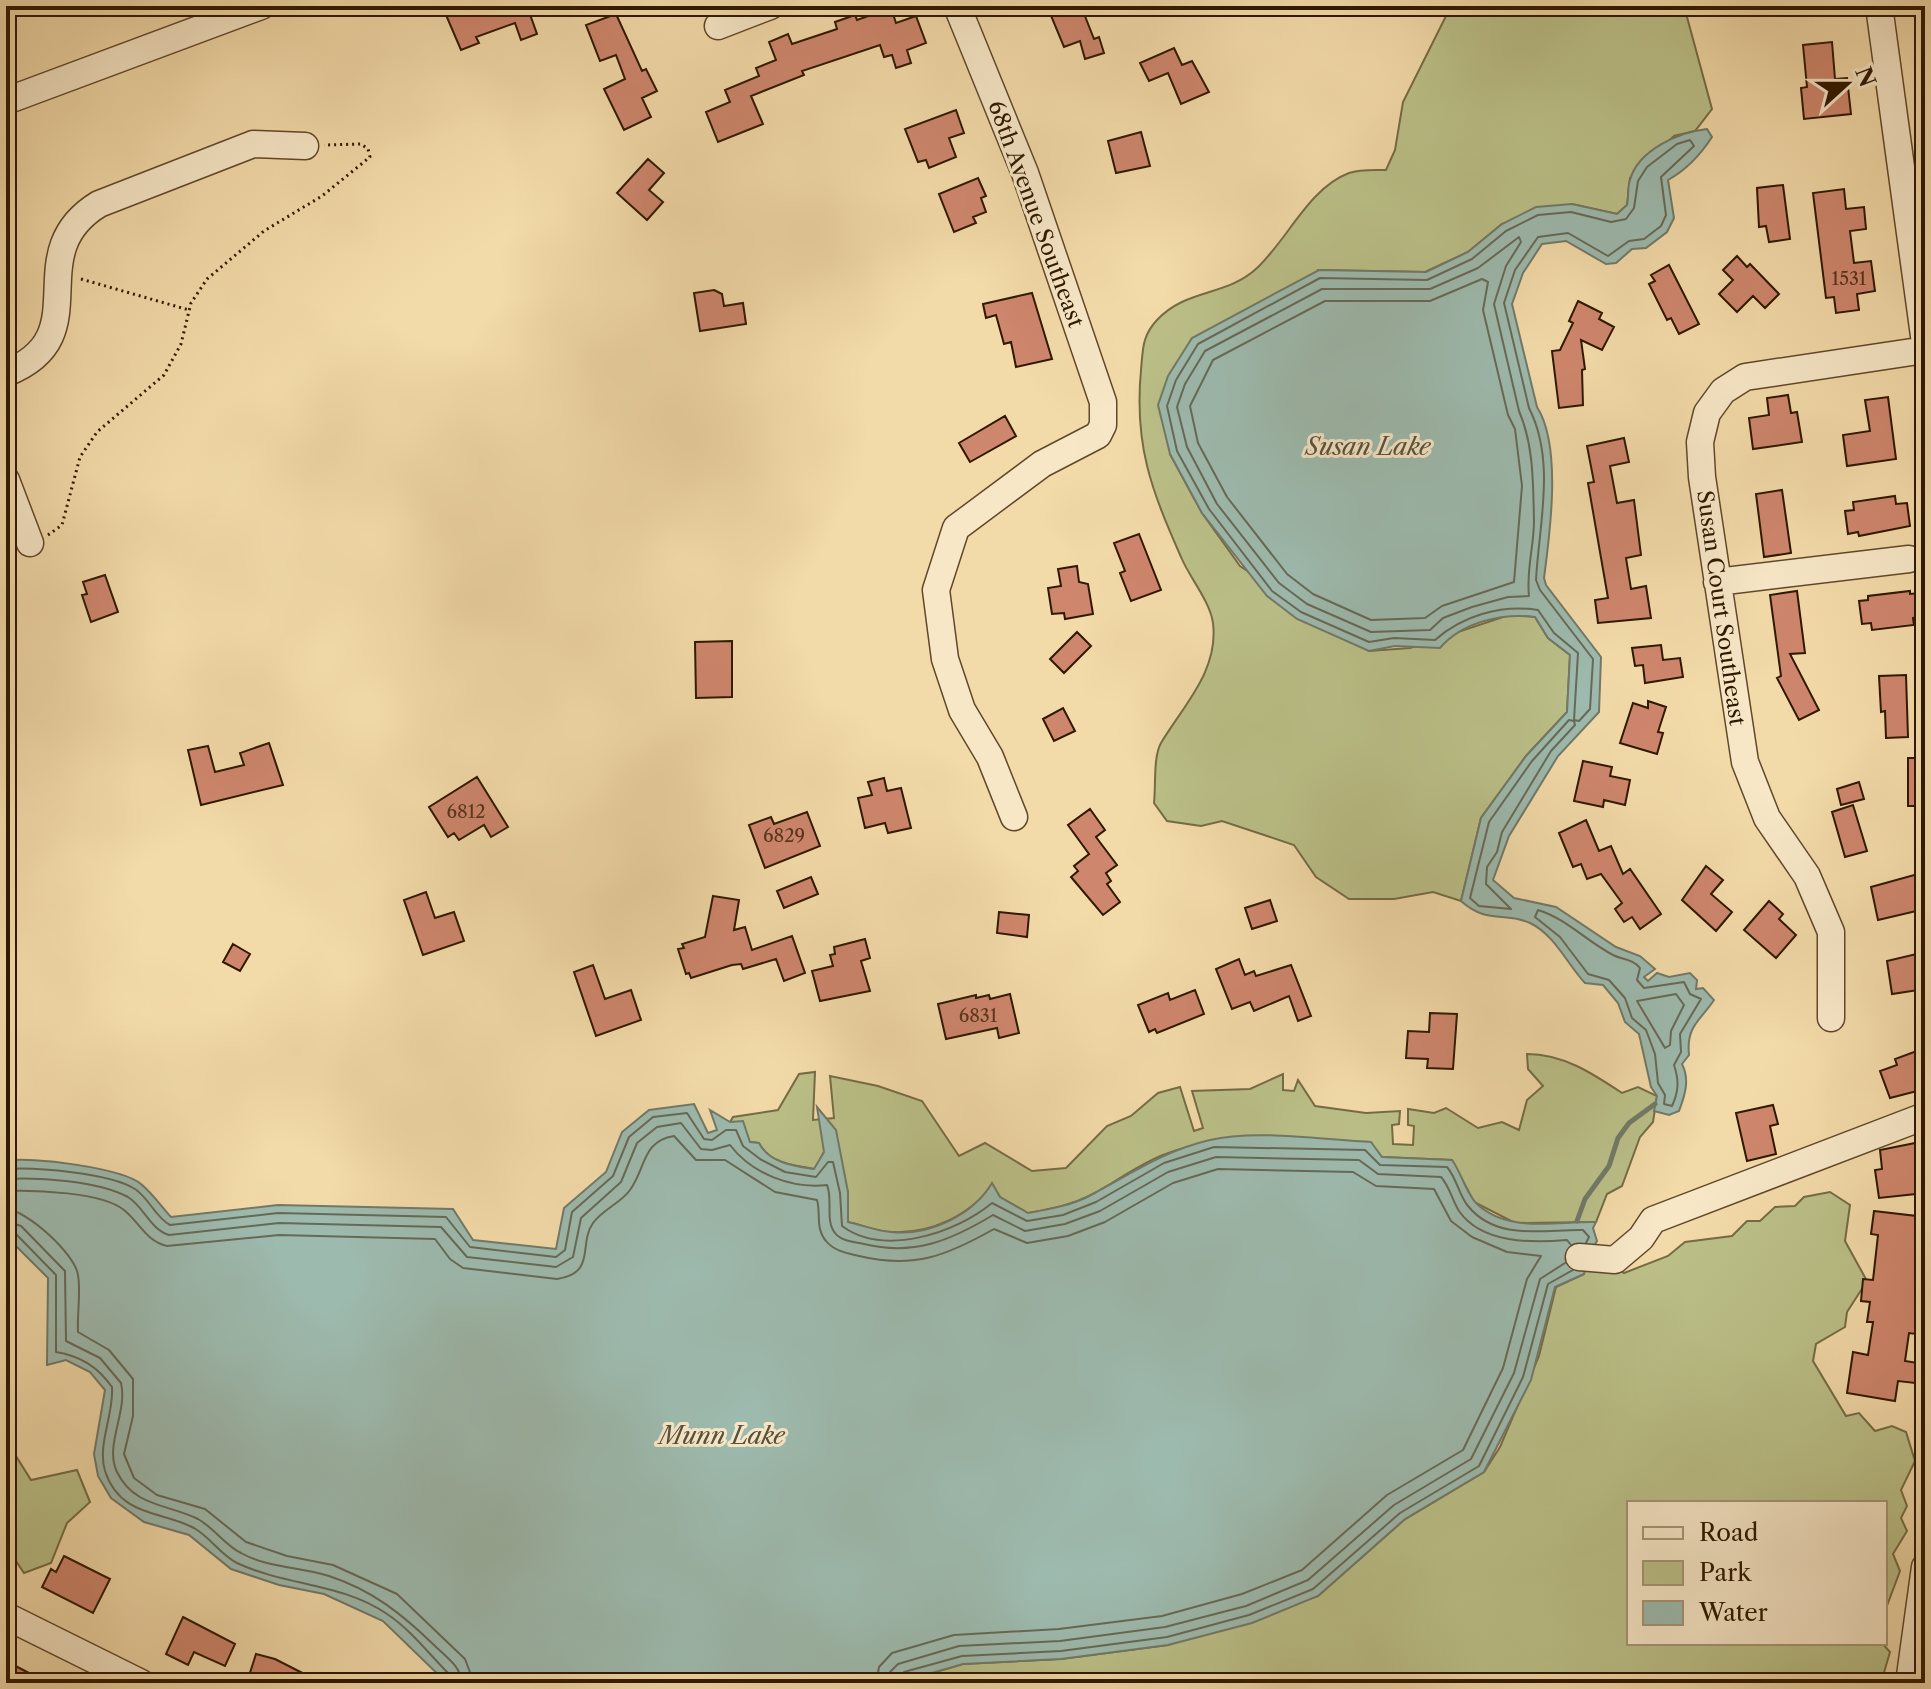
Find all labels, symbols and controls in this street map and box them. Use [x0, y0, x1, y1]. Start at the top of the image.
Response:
north arrow [1807, 44, 1887, 124]
text: N [1849, 63, 1881, 91]
street label: 68th Avenue Southeast [982, 97, 1090, 331]
house number: 1531 [1832, 268, 1867, 290]
water label: Susan Lake [1304, 432, 1432, 461]
street label: Susan Court Southeast [1691, 489, 1751, 728]
house number: 6812 [446, 801, 486, 823]
house number: 6829 [763, 825, 805, 847]
house number: 6831 [959, 1005, 998, 1027]
water label: Munn Lake [656, 1421, 786, 1450]
legend [1627, 1501, 1887, 1645]
text: Road [1699, 1518, 1759, 1547]
text: Park [1699, 1558, 1752, 1587]
text: Water [1698, 1598, 1768, 1627]

